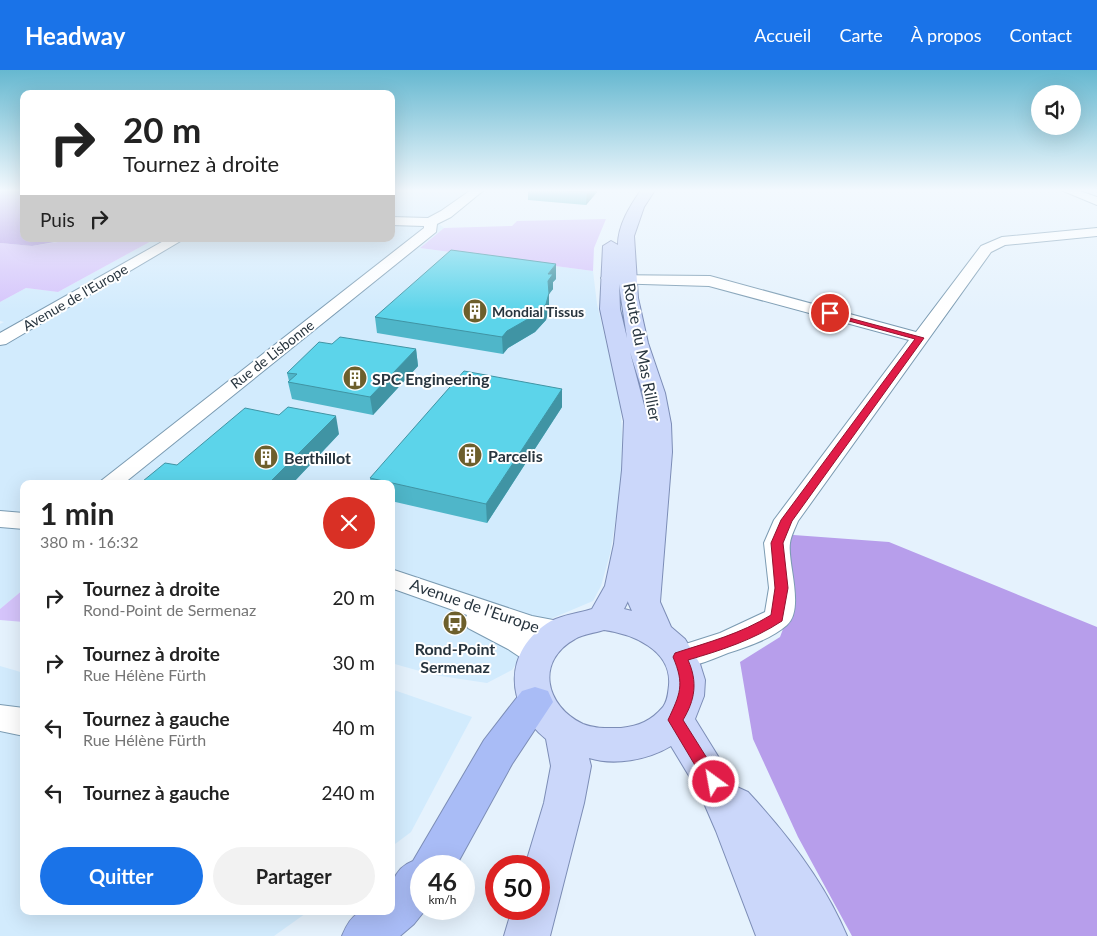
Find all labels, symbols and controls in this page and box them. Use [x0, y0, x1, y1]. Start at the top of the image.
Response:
text: Headway [25, 21, 125, 50]
text: Accueil [754, 24, 811, 46]
text: Carte [839, 24, 883, 46]
text: À propos [911, 24, 982, 46]
text: Contact [1010, 24, 1072, 46]
map controls [1031, 85, 1081, 135]
button: sound [1031, 85, 1081, 135]
text: 20 m [123, 108, 201, 150]
icon: right [40, 110, 105, 175]
text: Tournez à droite [123, 150, 279, 177]
icon: right [85, 205, 113, 233]
text: Puis [40, 208, 75, 231]
street label: Avenue de l'Europe [19, 260, 131, 334]
street label: Route du Mas Rillier [620, 281, 666, 423]
pin [809, 292, 851, 334]
building icon: Mondial Tissus [462, 298, 488, 324]
icon: arrive [816, 299, 844, 327]
place label: Mondial Tissus [492, 303, 584, 320]
street label: Rue de Lisbonne [227, 316, 317, 392]
building icon: SPC Engineering [342, 365, 368, 391]
place label: SPC Engineering [372, 369, 490, 388]
building icon: Parcelis [457, 442, 483, 468]
building icon: Berthillot [253, 444, 279, 470]
place label: Parcelis [488, 446, 543, 465]
place label: Berthillot [284, 448, 351, 467]
text: 1 min [40, 495, 114, 531]
button: close [323, 497, 375, 549]
text: 380 m · 16:32 [40, 532, 139, 551]
street label: Avenue de l'Europe [408, 574, 542, 636]
text: Tournez à droite [83, 577, 220, 600]
icon: right [40, 584, 68, 612]
text: 20 m [332, 586, 375, 609]
text: Rond-Point de Sermenaz [83, 600, 256, 619]
bus stop icon: Rond-Point Sermenaz [442, 610, 468, 636]
place label: Rond-Point Sermenaz [415, 639, 495, 676]
text: Tournez à droite [83, 642, 220, 665]
icon: right [40, 649, 68, 677]
text: 30 m [332, 651, 375, 674]
text: Rue Hélène Fürth [83, 665, 206, 684]
text: Tournez à gauche [83, 707, 230, 730]
icon: left [40, 714, 68, 742]
text: 40 m [332, 716, 375, 739]
text: Rue Hélène Fürth [83, 730, 206, 749]
position arrow [687, 755, 739, 807]
icon: left [40, 779, 68, 807]
text: Tournez à gauche [83, 781, 230, 804]
text: 240 m [321, 781, 375, 804]
button: Quitter [40, 847, 203, 905]
button: Partager [213, 847, 375, 905]
speed limit sign: 50 [485, 855, 550, 920]
text: 46 [428, 866, 457, 896]
text: km/h [428, 892, 457, 907]

